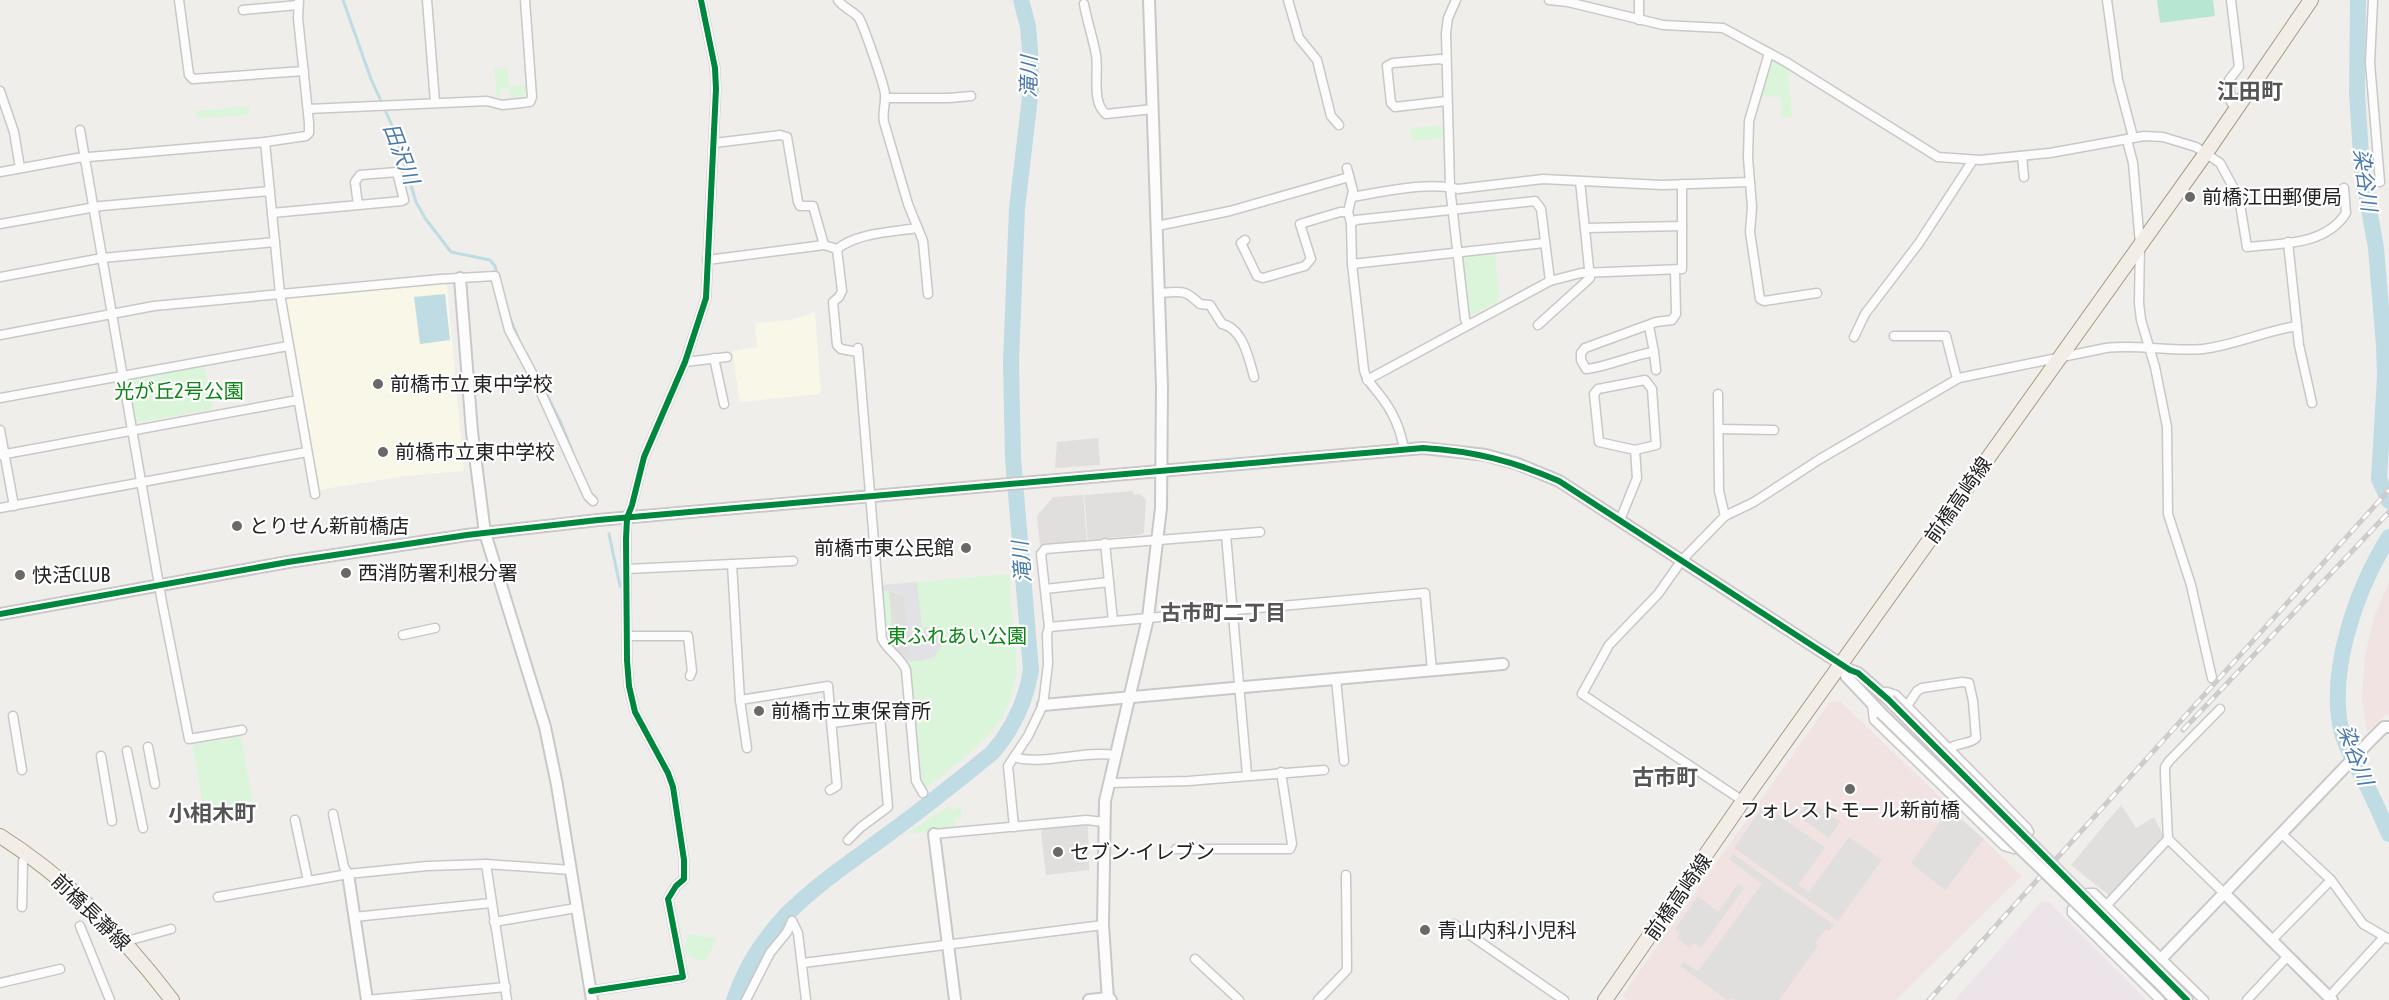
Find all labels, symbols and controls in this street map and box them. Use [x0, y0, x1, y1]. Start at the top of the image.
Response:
water label: 滝川 [1016, 54, 1040, 98]
district label: 江田町 [2217, 78, 2283, 104]
water label: 田沢川 [379, 120, 425, 189]
water label: 染谷川 [2350, 147, 2383, 215]
place label: 前橋江田郵便局 [2202, 185, 2342, 208]
marker: 前橋江田郵便局 [2183, 190, 2197, 204]
place label: 前橋市立 東中学校 [390, 372, 553, 395]
marker: 前橋市立 東中学校 [371, 377, 385, 391]
park label: 光が丘2号公園 [114, 379, 244, 402]
place label: 前橋市立東中学校 [395, 440, 555, 463]
marker: 前橋市立東中学校 [376, 445, 390, 459]
street label: 前橋高崎線 [1919, 452, 1996, 547]
place label: とりせん新前橋店 [249, 514, 409, 537]
marker: とりせん新前橋店 [230, 519, 244, 533]
place label: 前橋市東公民館 [814, 536, 954, 559]
water label: 滝川 [1007, 538, 1035, 584]
marker: 前橋市東公民館 [959, 541, 973, 555]
place label: 西消防署利根分署 [358, 561, 518, 584]
place label: 快活CLUB [32, 563, 111, 586]
marker: 西消防署利根分署 [339, 566, 353, 580]
marker: 快活CLUB [13, 568, 27, 582]
district label: 古市町二丁目 [1160, 600, 1286, 624]
park label: 東ふれあい公園 [887, 624, 1027, 647]
place label: 前橋市立東保育所 [771, 699, 931, 722]
marker: 前橋市立東保育所 [752, 704, 766, 718]
water label: 染谷川 [2333, 721, 2379, 790]
district label: 古市町 [1632, 764, 1698, 790]
marker: フォレストモール新前橋 [1843, 782, 1857, 796]
place label: フォレストモール新前橋 [1740, 798, 1960, 821]
district label: 小相木町 [168, 800, 256, 826]
place label: セブン-イレブン [1070, 840, 1215, 863]
marker: セブン-イレブン [1051, 845, 1065, 859]
street label: 前橋高崎線 [1639, 849, 1716, 944]
street label: 前橋長瀞線 [47, 869, 135, 955]
place label: 青山内科小児科 [1437, 918, 1577, 941]
marker: 青山内科小児科 [1418, 923, 1432, 937]

